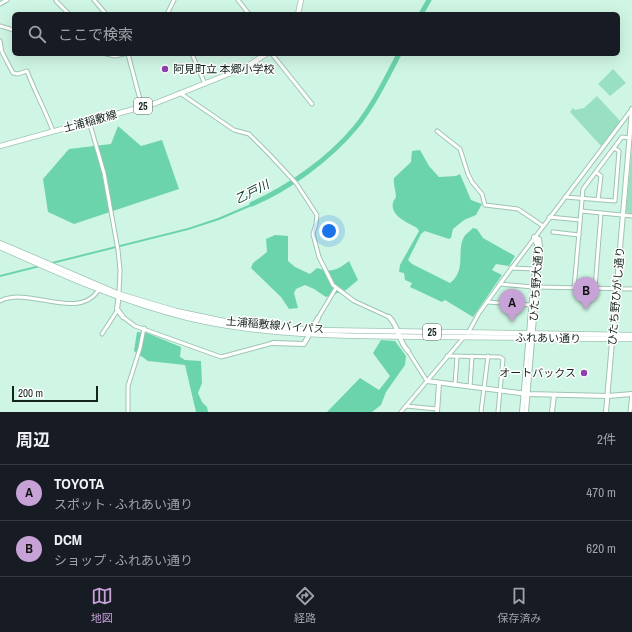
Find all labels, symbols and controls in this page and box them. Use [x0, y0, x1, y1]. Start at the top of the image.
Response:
search box [12, 12, 620, 56]
icon: search [26, 23, 48, 45]
text: ここで検索 [58, 24, 133, 45]
place label: 阿見町立 本郷小学校 [173, 62, 275, 76]
marker: 阿見町立 本郷小学校 [160, 64, 170, 74]
road number: 25 [134, 98, 152, 114]
street label: 土浦稲敷線 [62, 107, 118, 135]
water label: 乙戸川 [232, 176, 273, 207]
your location [319, 221, 339, 241]
street label: ひたち野大通り [526, 244, 546, 322]
street label: ひたち野ひがし通り [605, 246, 627, 346]
pin: B [573, 277, 599, 310]
pin: A [499, 289, 525, 322]
street label: 土浦稲敷線バイパス [225, 314, 325, 336]
road number: 25 [423, 324, 441, 340]
street label: ふれあい通り [515, 330, 581, 346]
place label: オートバックス [499, 366, 576, 380]
marker: オートバックス [579, 368, 589, 378]
scale bar [12, 384, 98, 403]
text: 200 m [18, 386, 43, 400]
text: 周辺 [16, 428, 50, 451]
text: 2件 [597, 431, 616, 448]
text: TOYOTA [54, 473, 104, 494]
text: A [25, 484, 33, 501]
text: 470 m [586, 484, 616, 501]
text: スポット · ふれあい通り [54, 496, 193, 513]
text: DCM [54, 529, 82, 550]
text: B [25, 540, 33, 557]
text: 620 m [586, 540, 616, 557]
text: ショップ · ふれあい通り [54, 552, 193, 569]
tab: 地図 [91, 585, 113, 625]
tab: 経路 [294, 585, 316, 625]
tab: 保存済み [497, 585, 541, 625]

